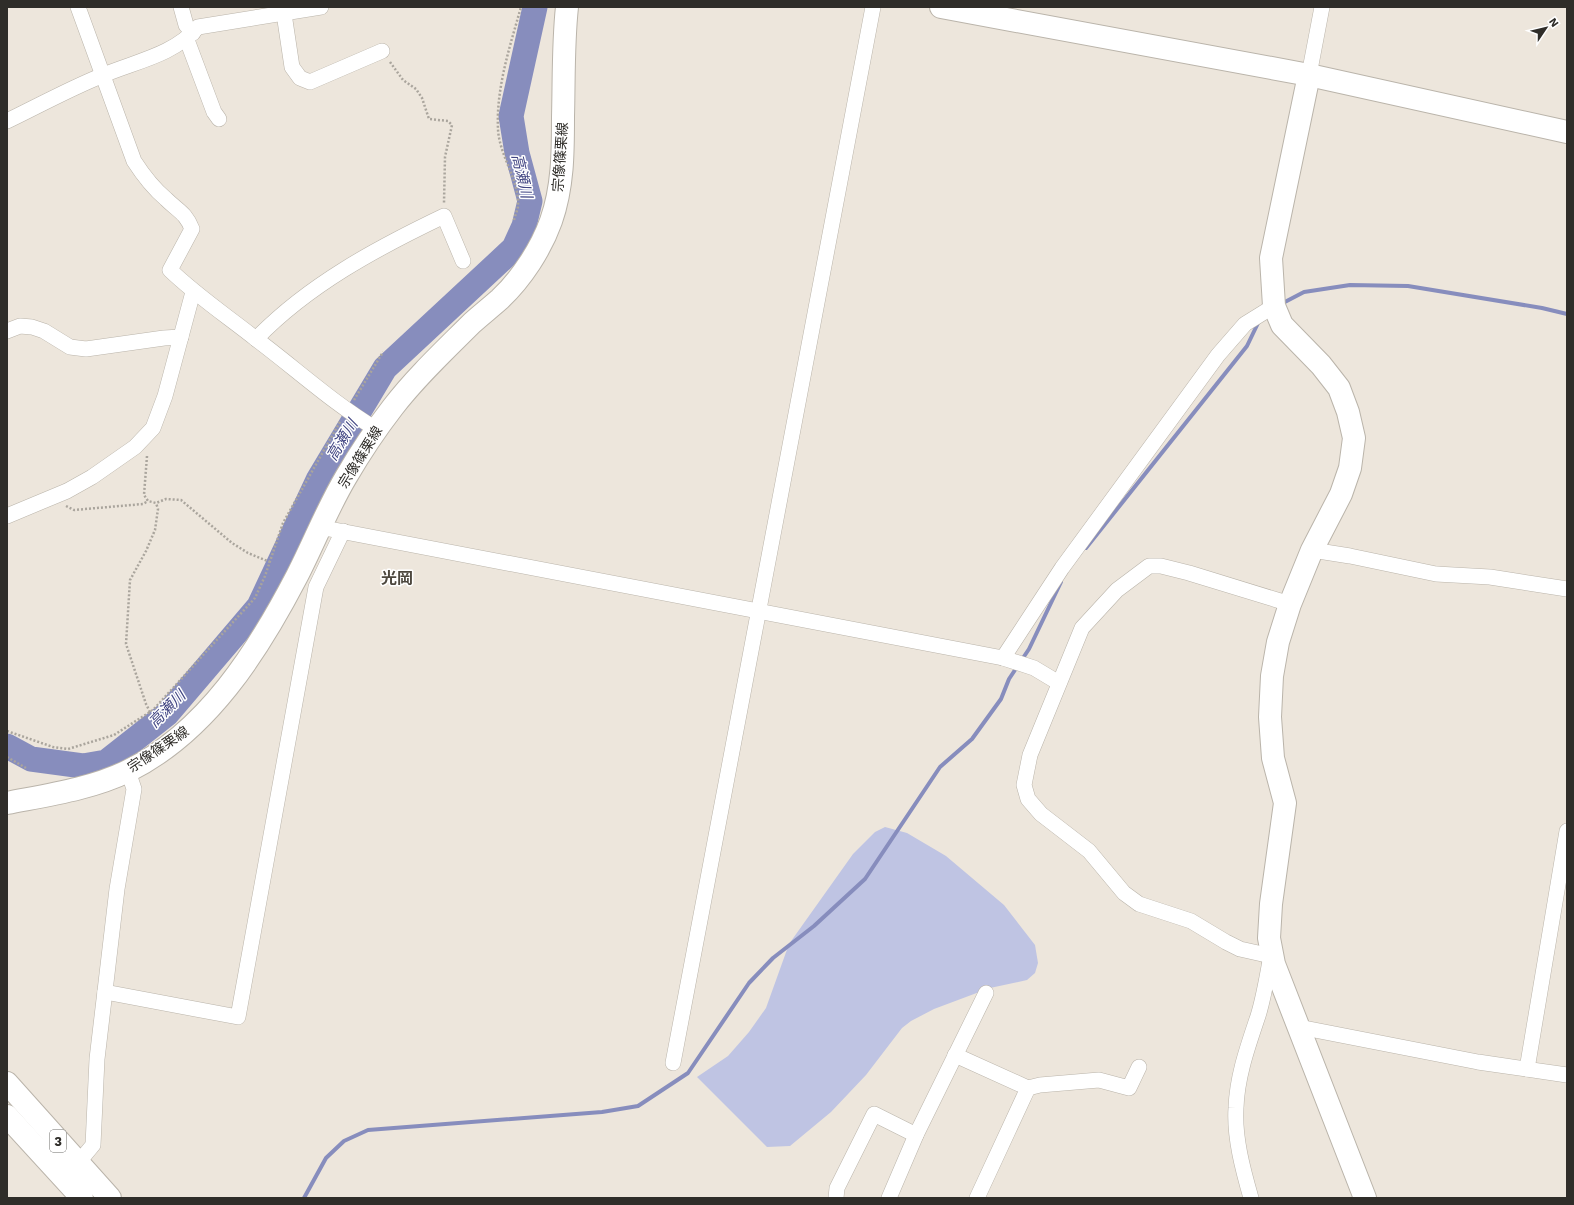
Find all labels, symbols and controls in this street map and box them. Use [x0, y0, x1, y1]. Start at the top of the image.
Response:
north arrow [1526, 8, 1566, 48]
text: N [1546, 15, 1561, 30]
street label: 宗像篠栗線 [550, 122, 570, 192]
water label: 高瀬川 [508, 152, 536, 202]
water label: 高瀬川 [323, 414, 362, 464]
street label: 宗像篠栗線 [335, 423, 385, 491]
district label: 光岡 [381, 569, 413, 588]
water label: 高瀬川 [145, 685, 191, 731]
street label: 宗像篠栗線 [125, 723, 191, 775]
road number: 3 [50, 1130, 66, 1152]

